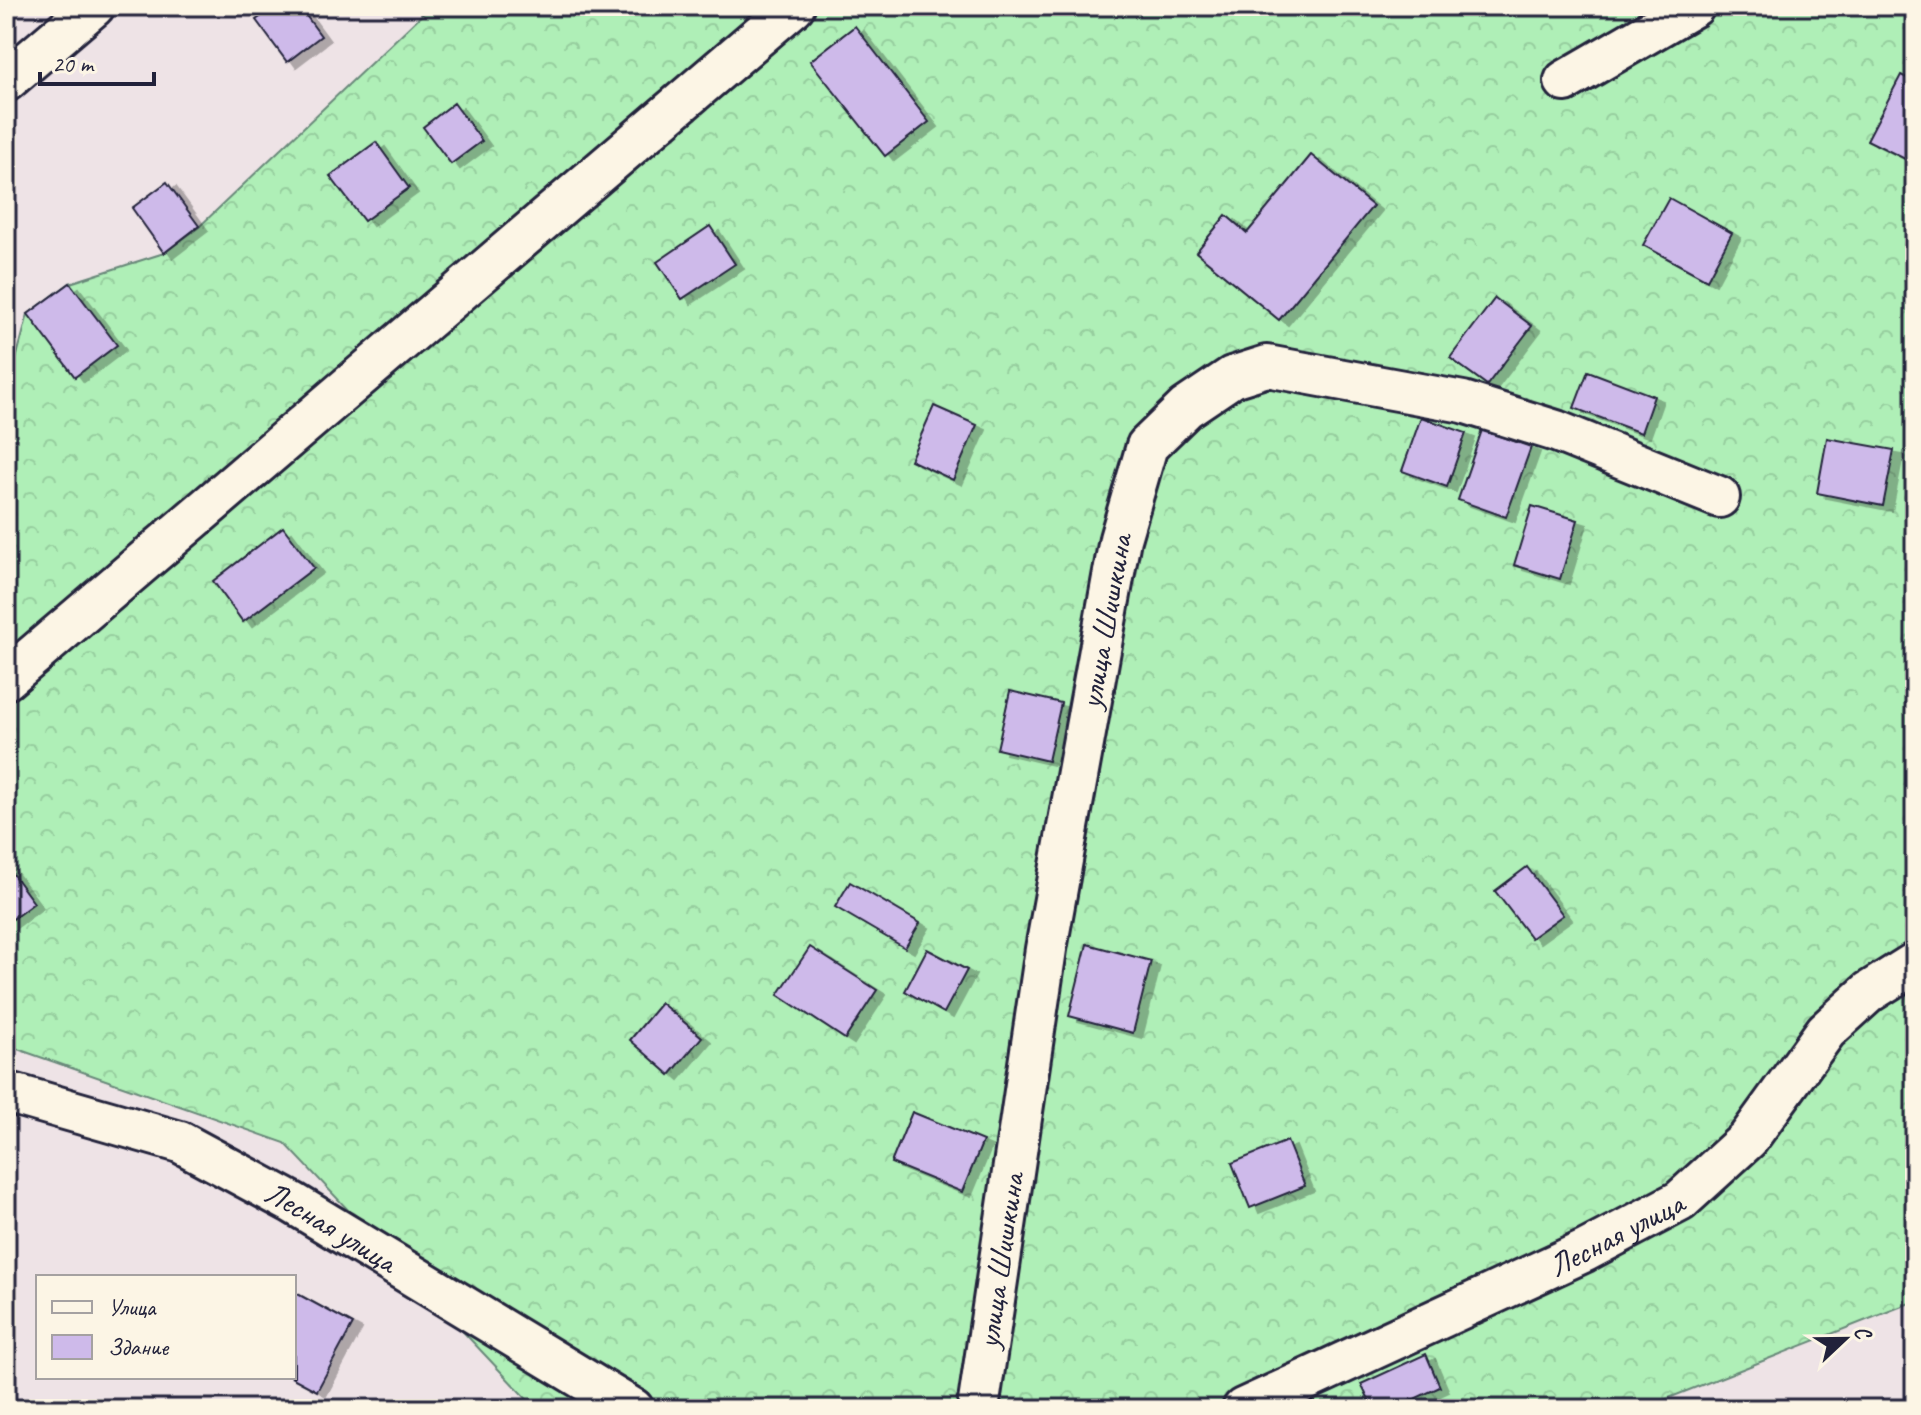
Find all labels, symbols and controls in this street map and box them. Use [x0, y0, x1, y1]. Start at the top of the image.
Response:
scale bar [40, 36, 154, 86]
text: 20 m [52, 49, 95, 79]
street label: улица Шишкина [1069, 528, 1142, 714]
street label: улица Шишкина [967, 1168, 1034, 1353]
street label: Лесная улица [258, 1172, 407, 1283]
street label: Лесная улица [1542, 1181, 1693, 1286]
legend [36, 1275, 296, 1379]
text: Улица [108, 1292, 157, 1322]
north arrow [1805, 1299, 1885, 1379]
text: С [1848, 1322, 1879, 1345]
text: Здание [108, 1332, 170, 1362]

